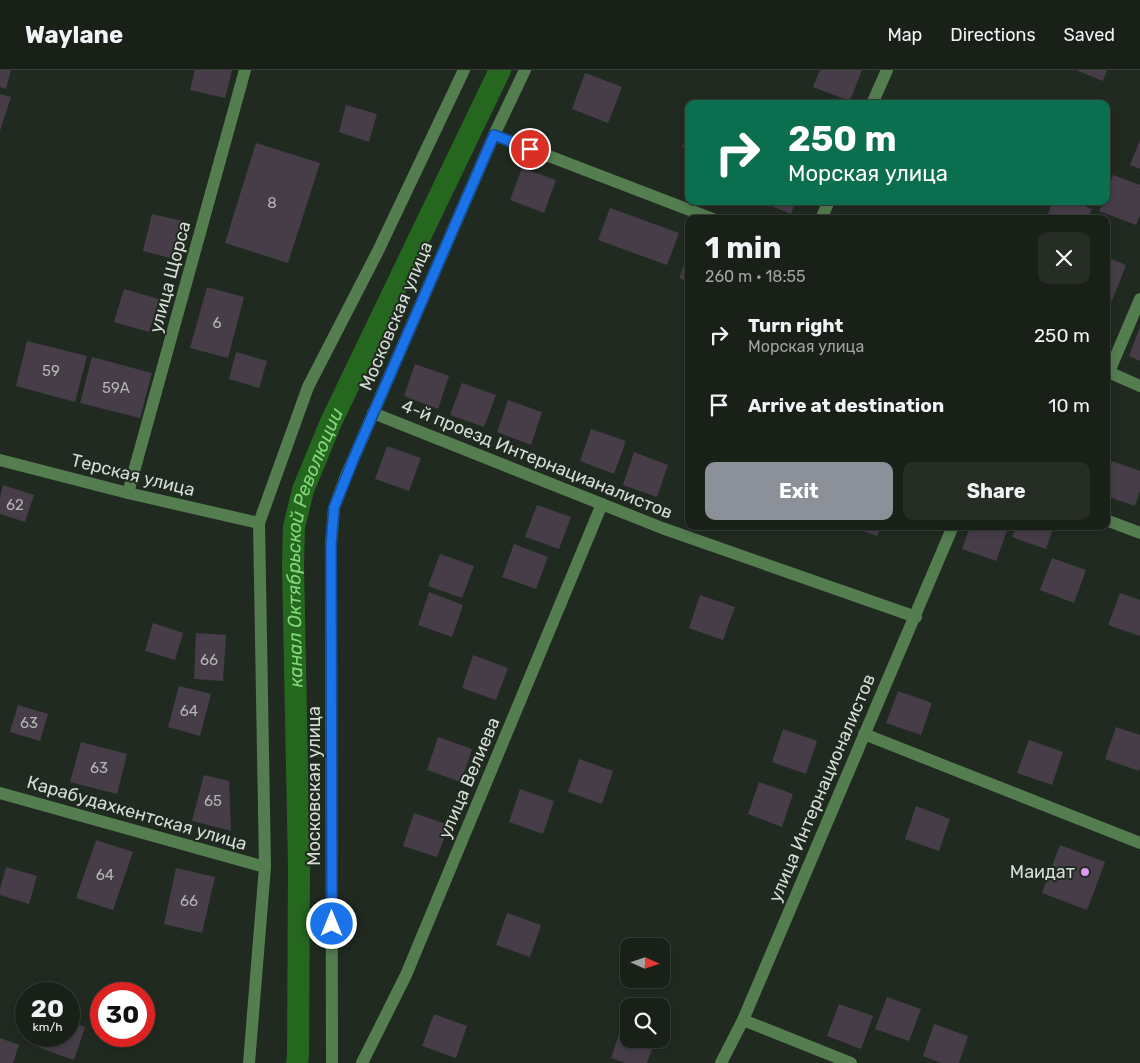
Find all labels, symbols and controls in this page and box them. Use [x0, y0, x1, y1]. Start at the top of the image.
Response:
text: Waylane [25, 21, 123, 49]
text: Map [887, 24, 922, 46]
text: Directions [950, 24, 1036, 46]
text: Saved [1064, 24, 1115, 46]
text: 250 m [788, 118, 897, 160]
icon: right [705, 120, 770, 185]
pin [509, 128, 551, 170]
icon: arrive [516, 135, 544, 163]
text: Морская улица [788, 160, 948, 187]
house number: 8 [267, 194, 277, 212]
street label: улица Щорса [145, 219, 195, 335]
text: 1 min [705, 230, 782, 266]
button: close [1038, 232, 1090, 284]
street label: Московская улица [355, 238, 437, 394]
text: 260 m · 18:55 [705, 267, 806, 286]
house number: 6 [212, 314, 222, 332]
text: Turn right [748, 314, 843, 337]
icon: right [705, 321, 733, 349]
text: 250 m [1034, 324, 1090, 347]
text: Морская улица [748, 337, 864, 356]
house number: 59 [42, 362, 60, 380]
house number: 59А [102, 379, 130, 397]
icon: arrive [705, 391, 733, 419]
street label: 4-й проезд Интернацианалистов [398, 394, 676, 524]
text: Arrive at destination [748, 394, 944, 417]
text: 10 m [1048, 394, 1090, 417]
water label: канал Октябрьской Революции [282, 404, 348, 688]
street label: Терская улица [69, 449, 197, 501]
button: Exit [705, 462, 893, 520]
button: Share [903, 462, 1090, 520]
house number: 62 [6, 496, 24, 514]
house number: 66 [200, 651, 218, 669]
street label: улица Интернационалистов [764, 671, 880, 905]
house number: 64 [180, 702, 198, 720]
street label: Московская улица [303, 706, 325, 866]
house number: 63 [20, 714, 38, 732]
street label: улица Велиева [434, 714, 504, 842]
house number: 63 [90, 759, 108, 777]
street label: Карабудахкентская улица [24, 771, 250, 855]
house number: 65 [204, 792, 222, 810]
place label: Маидат [1010, 861, 1075, 883]
house number: 64 [96, 866, 114, 884]
marker: Маидат [1079, 866, 1091, 878]
house number: 66 [180, 892, 198, 910]
position arrow [305, 897, 357, 949]
north arrow [620, 938, 670, 988]
map controls [620, 938, 670, 1048]
speed limit sign: 30 [90, 982, 155, 1047]
text: 20 [31, 994, 64, 1023]
button: search [620, 998, 670, 1048]
text: km/h [33, 1020, 62, 1034]

